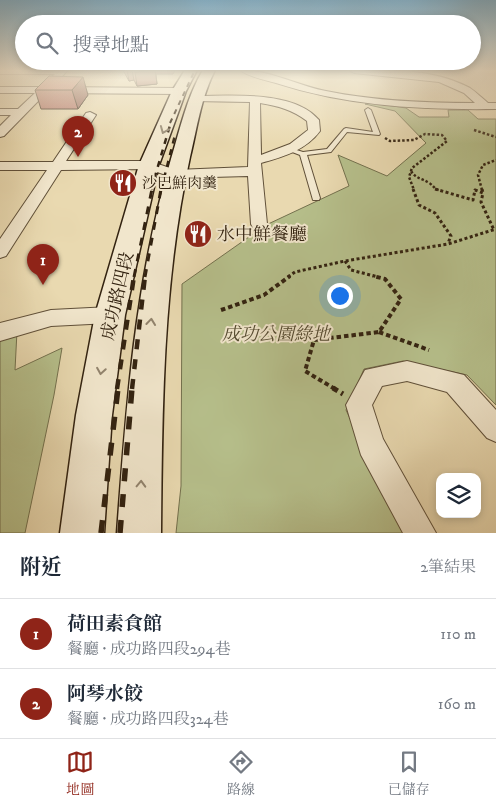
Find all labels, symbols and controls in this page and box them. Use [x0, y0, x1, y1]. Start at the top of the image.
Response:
search box [15, 15, 481, 70]
icon: search [33, 29, 61, 57]
text: 搜尋地點 [73, 34, 149, 57]
pin: 2 [62, 116, 94, 157]
one-way arrow [159, 125, 170, 134]
restaurant icon: 沙巴鮮肉羹 [108, 168, 138, 198]
place label: 沙巴鮮肉羹 [142, 174, 217, 193]
restaurant icon: 水中鮮餐廳 [183, 219, 213, 249]
place label: 水中鮮餐廳 [217, 224, 307, 246]
pin: 1 [27, 244, 59, 285]
street label: 成功路四段 [97, 250, 139, 343]
your location [327, 283, 353, 309]
one-way arrow [145, 318, 156, 326]
park label: 成功公園綠地 [222, 324, 332, 346]
one-way arrow [96, 368, 107, 376]
map controls [436, 473, 481, 518]
button: layers [436, 473, 481, 518]
one-way arrow [135, 480, 146, 488]
text: 附近 [20, 555, 62, 581]
text: 2筆結果 [420, 557, 476, 577]
text: 荷田素食館 [67, 613, 162, 636]
text: 1 [33, 624, 39, 644]
text: 110 m [440, 624, 476, 644]
text: 餐廳 · 成功路四段294巷 [67, 639, 231, 659]
text: 阿琴水餃 [67, 683, 143, 706]
text: 2 [32, 694, 40, 714]
text: 160 m [438, 694, 476, 714]
text: 餐廳 · 成功路四段324巷 [67, 709, 229, 729]
tab: 地圖 [66, 748, 94, 799]
tab: 路線 [227, 748, 255, 799]
tab: 已儲存 [388, 748, 430, 799]

